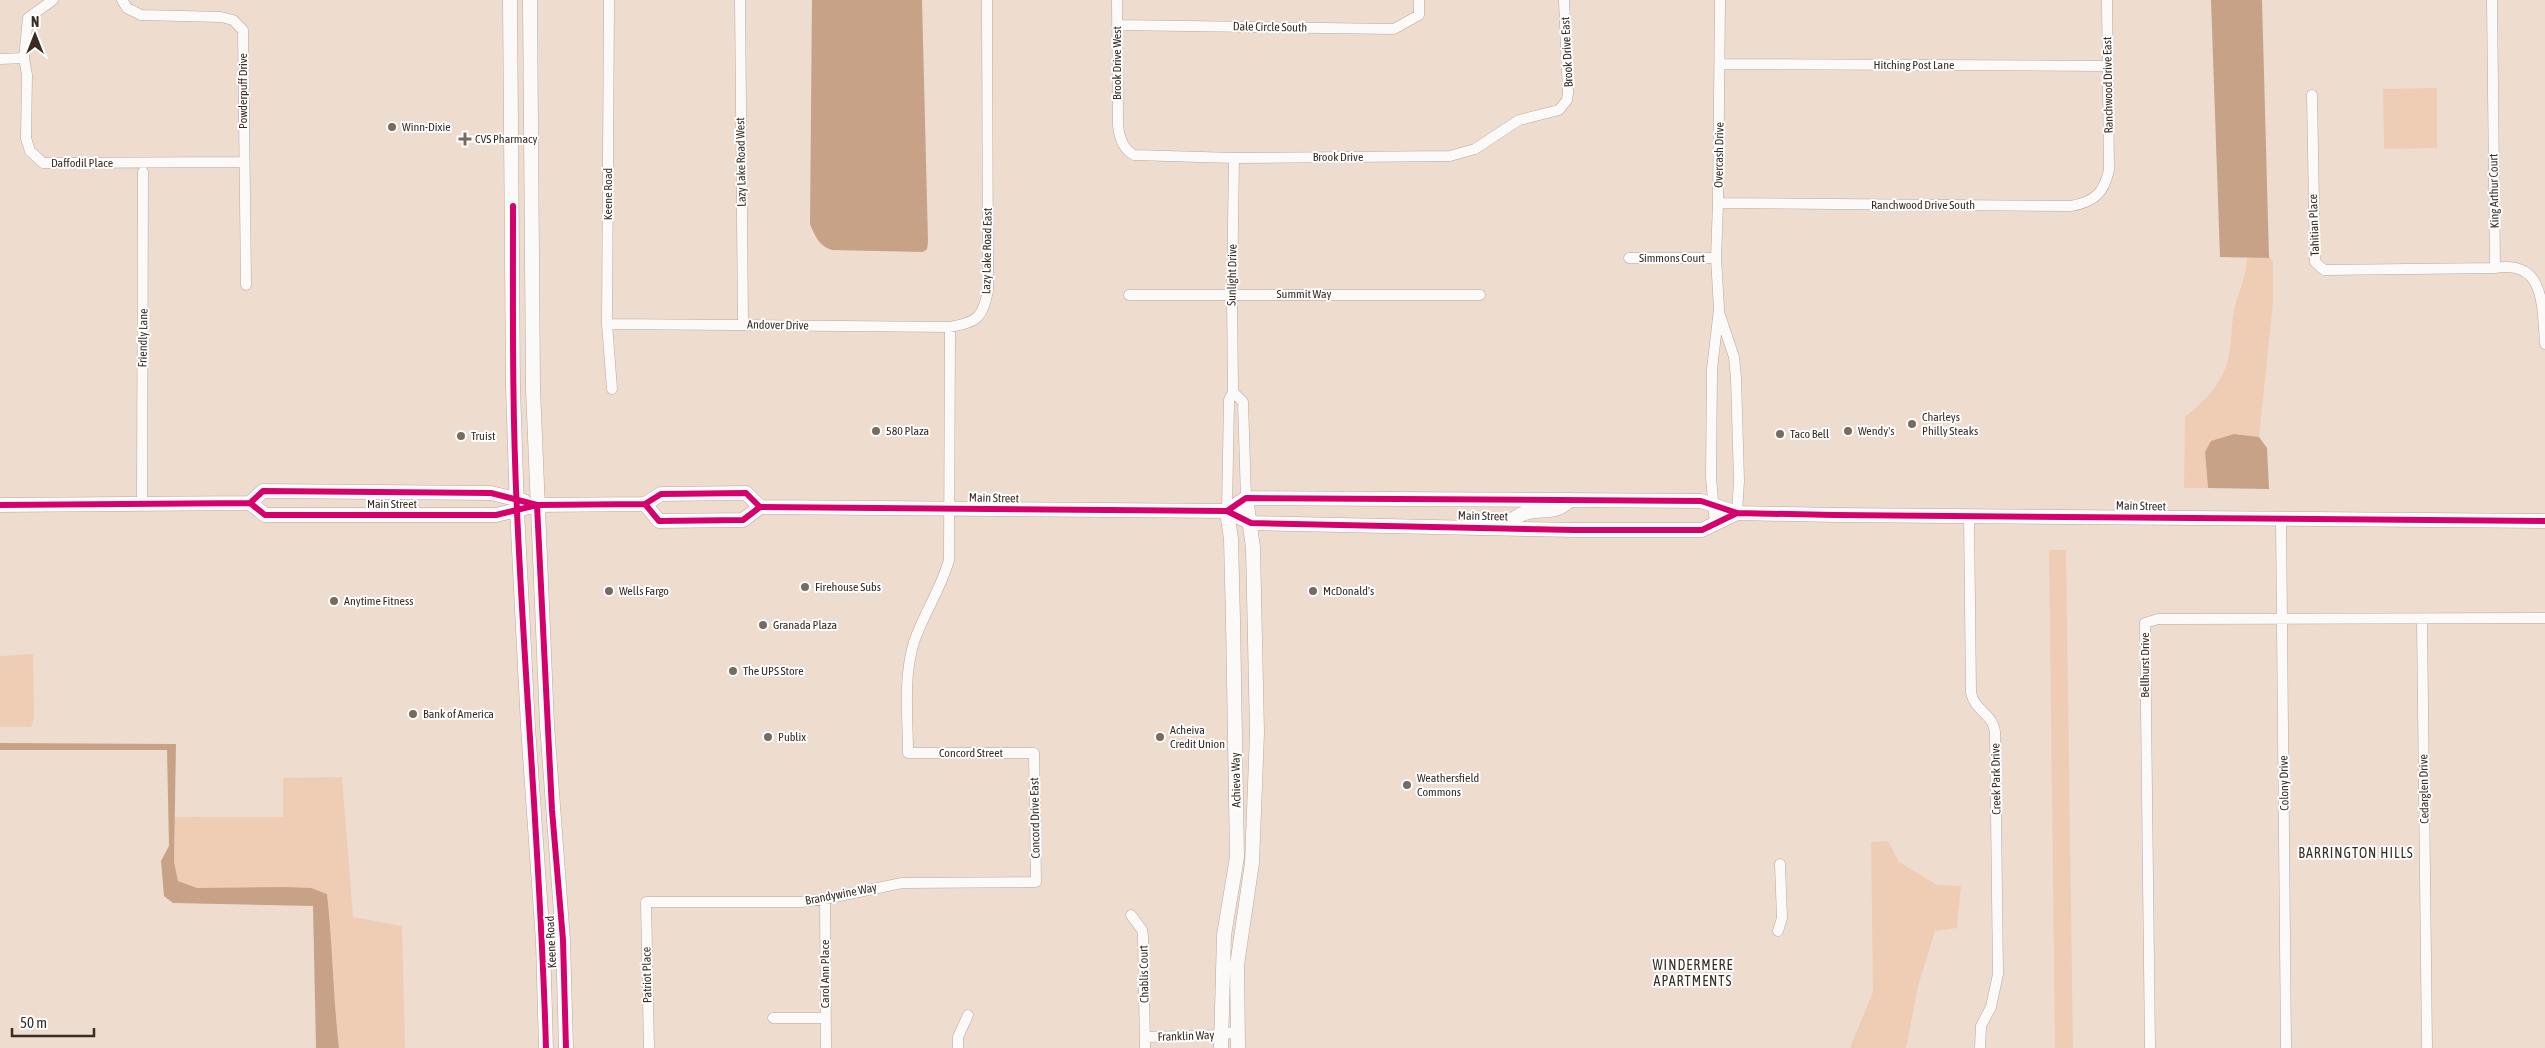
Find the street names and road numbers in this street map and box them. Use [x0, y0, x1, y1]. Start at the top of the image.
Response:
street label: Brook Drive East [1558, 16, 1576, 88]
street label: Dale Circle South [1233, 19, 1307, 35]
street label: Brook Drive West [1110, 26, 1124, 100]
street label: Ranchwood Drive East [2100, 36, 2116, 133]
street label: Powderpuff Drive [236, 53, 250, 129]
street label: Hitching Post Lane [1874, 58, 1954, 72]
street label: Lazy Lake Road West [733, 117, 749, 207]
street label: Overcash Drive [1711, 122, 1727, 188]
street label: Brook Drive [1313, 150, 1363, 164]
street label: King Arthur Court [2486, 153, 2502, 228]
street label: Daffodil Place [51, 156, 113, 170]
street label: Keene Road [601, 168, 615, 220]
street label: Tahitian Place [2306, 194, 2322, 256]
street label: Ranchwood Drive South [1871, 198, 1975, 212]
street label: Lazy Lake Road East [979, 207, 995, 294]
street label: Sunlight Drive [1224, 244, 1240, 306]
street label: Simmons Court [1639, 251, 1706, 265]
street label: Summit Way [1277, 287, 1331, 301]
street label: Friendly Lane [135, 308, 151, 368]
street label: Andover Drive [747, 317, 809, 333]
street label: Main Street [969, 491, 1020, 505]
street label: Main Street [367, 497, 418, 511]
street label: Main Street [2116, 499, 2167, 513]
street label: Main Street [1458, 509, 1509, 523]
street label: Bellhurst Drive [2138, 632, 2152, 698]
street label: Creek Park Drive [1988, 743, 2004, 815]
street label: Concord Street [939, 746, 1004, 760]
street label: Achieva Way [1229, 752, 1243, 808]
street label: Cedarglen Drive [2416, 754, 2432, 824]
street label: Colony Drive [2277, 755, 2291, 811]
street label: Concord Drive East [1027, 777, 1043, 859]
street label: Brandywine Way [804, 880, 878, 908]
street label: Keene Road [543, 916, 559, 968]
street label: Carol Ann Place [818, 940, 832, 1008]
street label: Chablis Court [1136, 944, 1152, 1003]
street label: Patriot Place [640, 947, 654, 1003]
street label: Franklin Way [1157, 1028, 1215, 1044]

